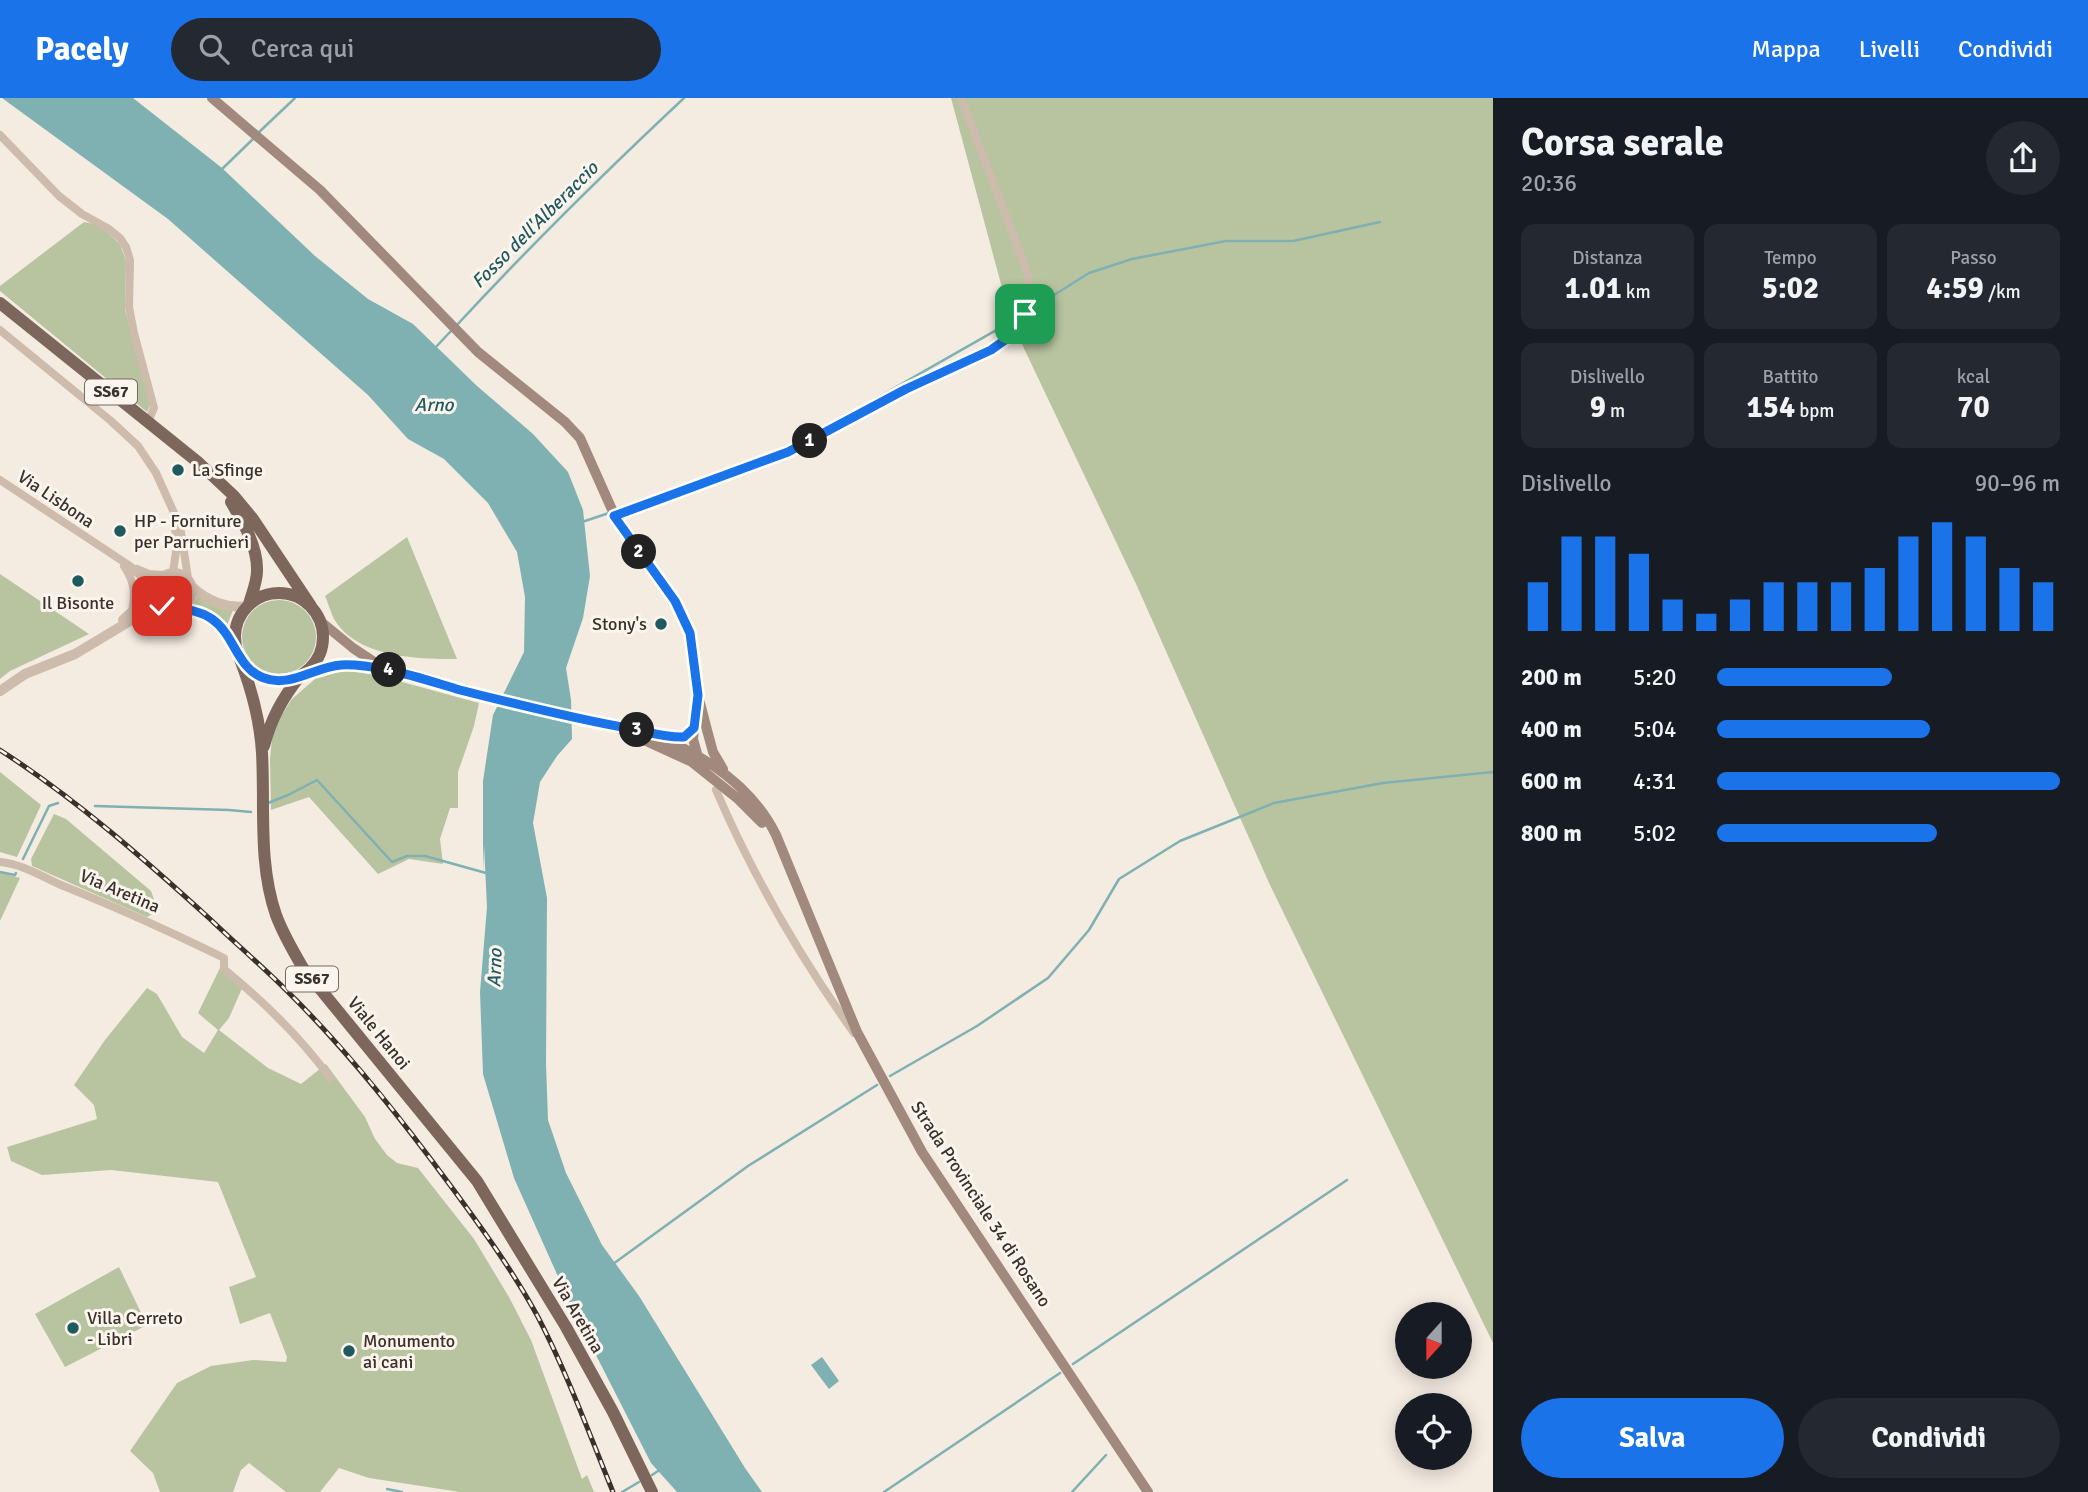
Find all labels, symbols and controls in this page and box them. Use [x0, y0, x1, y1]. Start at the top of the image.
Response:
search box [171, 18, 661, 81]
text: Pacely [35, 29, 129, 70]
icon: search [195, 30, 233, 68]
text: Cerca qui [251, 33, 354, 65]
text: Mappa [1752, 34, 1821, 64]
text: Livelli [1859, 34, 1920, 64]
text: Condividi [1958, 34, 2053, 64]
text: Corsa serale [1521, 119, 1724, 166]
button: share [1986, 121, 2060, 195]
water label: Fosso dell'Alberaccio [466, 156, 604, 294]
text: 20:36 [1521, 169, 1577, 198]
text: Distanza [1572, 246, 1643, 270]
text: Tempo [1764, 246, 1817, 270]
text: Passo [1950, 246, 1997, 270]
text: 1.01 [1564, 270, 1622, 307]
text: 5:02 [1762, 270, 1819, 307]
text: 4:59 [1926, 270, 1984, 307]
text: km [1622, 280, 1651, 304]
text: /km [1984, 280, 2021, 304]
pin [995, 284, 1055, 344]
icon: arrive [1006, 295, 1044, 333]
text: Dislivello [1570, 365, 1645, 389]
text: Battito [1763, 365, 1818, 389]
text: kcal [1957, 365, 1990, 389]
road number: SS67 [85, 380, 137, 404]
text: 9 [1590, 389, 1606, 426]
text: 154 [1746, 389, 1795, 426]
text: 70 [1957, 389, 1990, 426]
water label: Arno [415, 393, 455, 417]
text: m [1606, 399, 1625, 423]
text: bpm [1795, 399, 1835, 423]
pin: 1 [792, 424, 828, 458]
text: 1 [804, 428, 815, 452]
place label: La Sfinge [192, 459, 263, 481]
marker: La Sfinge [170, 462, 186, 478]
street label: Via Lisbona [13, 465, 99, 533]
text: Dislivello [1521, 469, 1612, 498]
text: 90–96 m [1975, 469, 2060, 498]
place label: HP - Forniture per Parruchieri [134, 510, 249, 553]
marker: HP - Forniture per Parruchieri [112, 523, 128, 539]
pin: 2 [622, 534, 656, 570]
text: 2 [633, 539, 644, 563]
marker: Il Bisonte [70, 573, 86, 589]
pin [132, 576, 192, 636]
icon: check [143, 587, 181, 625]
place label: Il Bisonte [42, 592, 114, 614]
place label: Stony's [592, 613, 647, 635]
marker: Stony's [653, 616, 669, 632]
pin: 4 [372, 652, 406, 688]
text: 4 [383, 657, 394, 681]
text: 200 m [1521, 663, 1582, 692]
text: 5:20 [1633, 663, 1676, 692]
pin: 3 [620, 712, 654, 748]
text: 400 m [1521, 715, 1582, 744]
text: 5:04 [1633, 715, 1676, 744]
text: 3 [631, 717, 642, 741]
text: 600 m [1521, 767, 1582, 796]
text: 4:31 [1633, 767, 1676, 796]
text: 800 m [1521, 819, 1582, 848]
text: 5:02 [1633, 819, 1676, 848]
street label: Via Aretina [77, 864, 163, 918]
water label: Arno [482, 947, 508, 988]
road number: SS67 [286, 966, 338, 992]
street label: Viale Hanoi [343, 992, 415, 1074]
street label: Strada Provinciale 34 di Rosano [906, 1097, 1056, 1311]
street label: Via Aretina [547, 1273, 609, 1357]
north arrow [1395, 1302, 1472, 1379]
map controls [1395, 1302, 1472, 1470]
place label: Villa Cerreto - Libri [87, 1307, 183, 1350]
marker: Villa Cerreto - Libri [65, 1320, 81, 1336]
place label: Monumento ai cani [363, 1330, 455, 1373]
marker: Monumento ai cani [341, 1343, 357, 1359]
button: locate [1395, 1393, 1472, 1470]
button: Salva [1521, 1398, 1784, 1478]
button: Condividi [1798, 1398, 2060, 1478]

